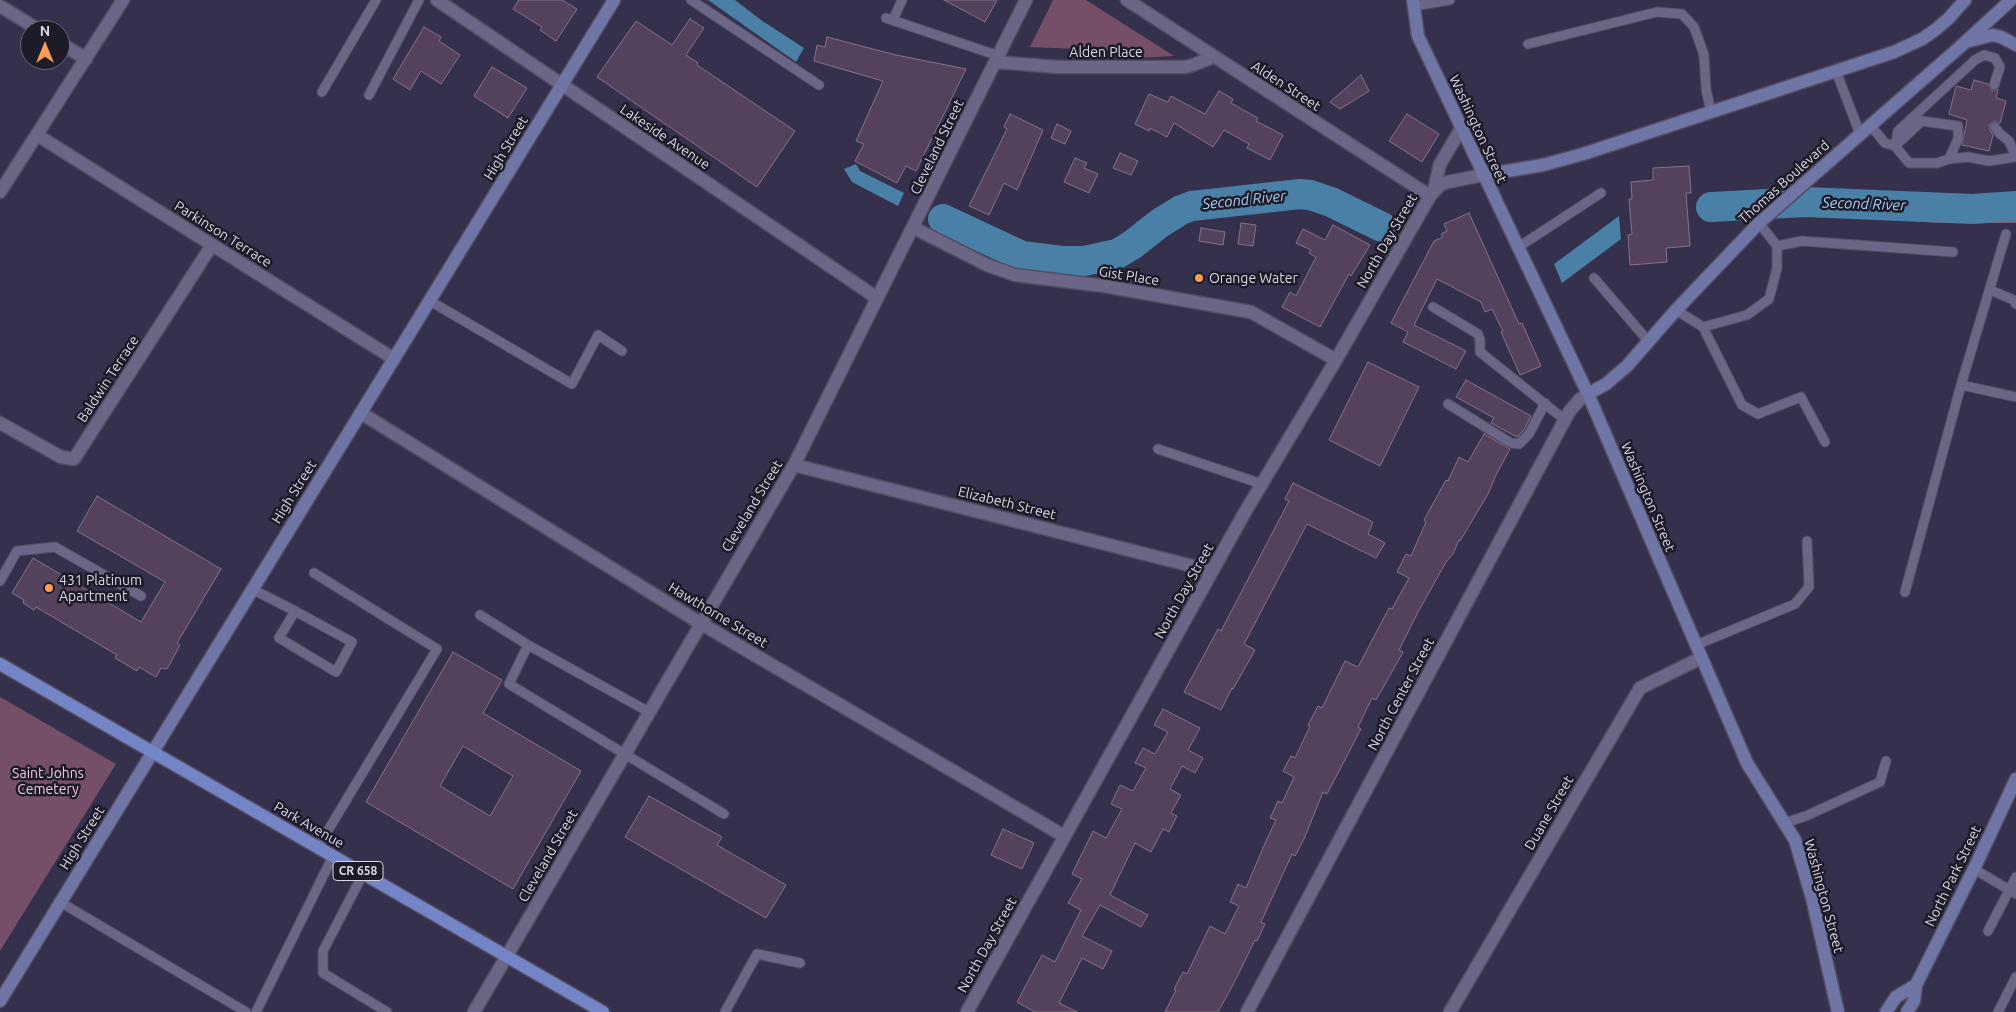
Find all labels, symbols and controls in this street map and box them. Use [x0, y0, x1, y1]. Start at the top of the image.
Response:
north arrow [20, 20, 70, 70]
text: N [40, 23, 50, 39]
street label: Alden Place [1069, 44, 1143, 60]
street label: Alden Street [1248, 57, 1324, 115]
street label: Washington Street [1446, 72, 1510, 186]
street label: Cleveland Street [907, 97, 967, 197]
street label: Lakeside Avenue [617, 101, 713, 173]
street label: High Street [480, 113, 532, 183]
street label: Thomas Boulevard [1735, 137, 1833, 227]
water label: Second River [1201, 187, 1287, 213]
street label: North Day Street [1353, 191, 1421, 291]
water label: Second River [1822, 194, 1906, 214]
street label: Parkinson Terrace [171, 197, 275, 271]
street label: Gist Place [1098, 263, 1160, 289]
place label: Orange Water [1209, 270, 1298, 286]
marker: Orange Water [1193, 272, 1205, 284]
street label: Baldwin Terrace [74, 332, 142, 426]
street label: Washington Street [1617, 440, 1679, 554]
street label: High Street [268, 457, 320, 527]
street label: Cleveland Street [718, 457, 786, 555]
street label: Elizabeth Street [956, 483, 1058, 523]
street label: North Day Street [1151, 540, 1217, 642]
place label: 431 Platinum Apartment [59, 572, 142, 604]
street label: Hawthorne Street [665, 579, 771, 651]
marker: 431 Platinum Apartment [43, 582, 55, 594]
street label: North Center Street [1364, 635, 1438, 753]
park label: Saint Johns Cemetery [12, 765, 84, 798]
street label: Duane Street [1521, 773, 1577, 853]
street label: Park Avenue [271, 798, 347, 852]
street label: High Street [56, 803, 108, 873]
street label: Cleveland Street [515, 807, 581, 905]
street label: North Park Street [1921, 823, 1985, 929]
street label: Washington Street [1801, 837, 1847, 955]
road number: CR 658 [333, 861, 383, 880]
street label: North Day Street [954, 894, 1020, 996]

